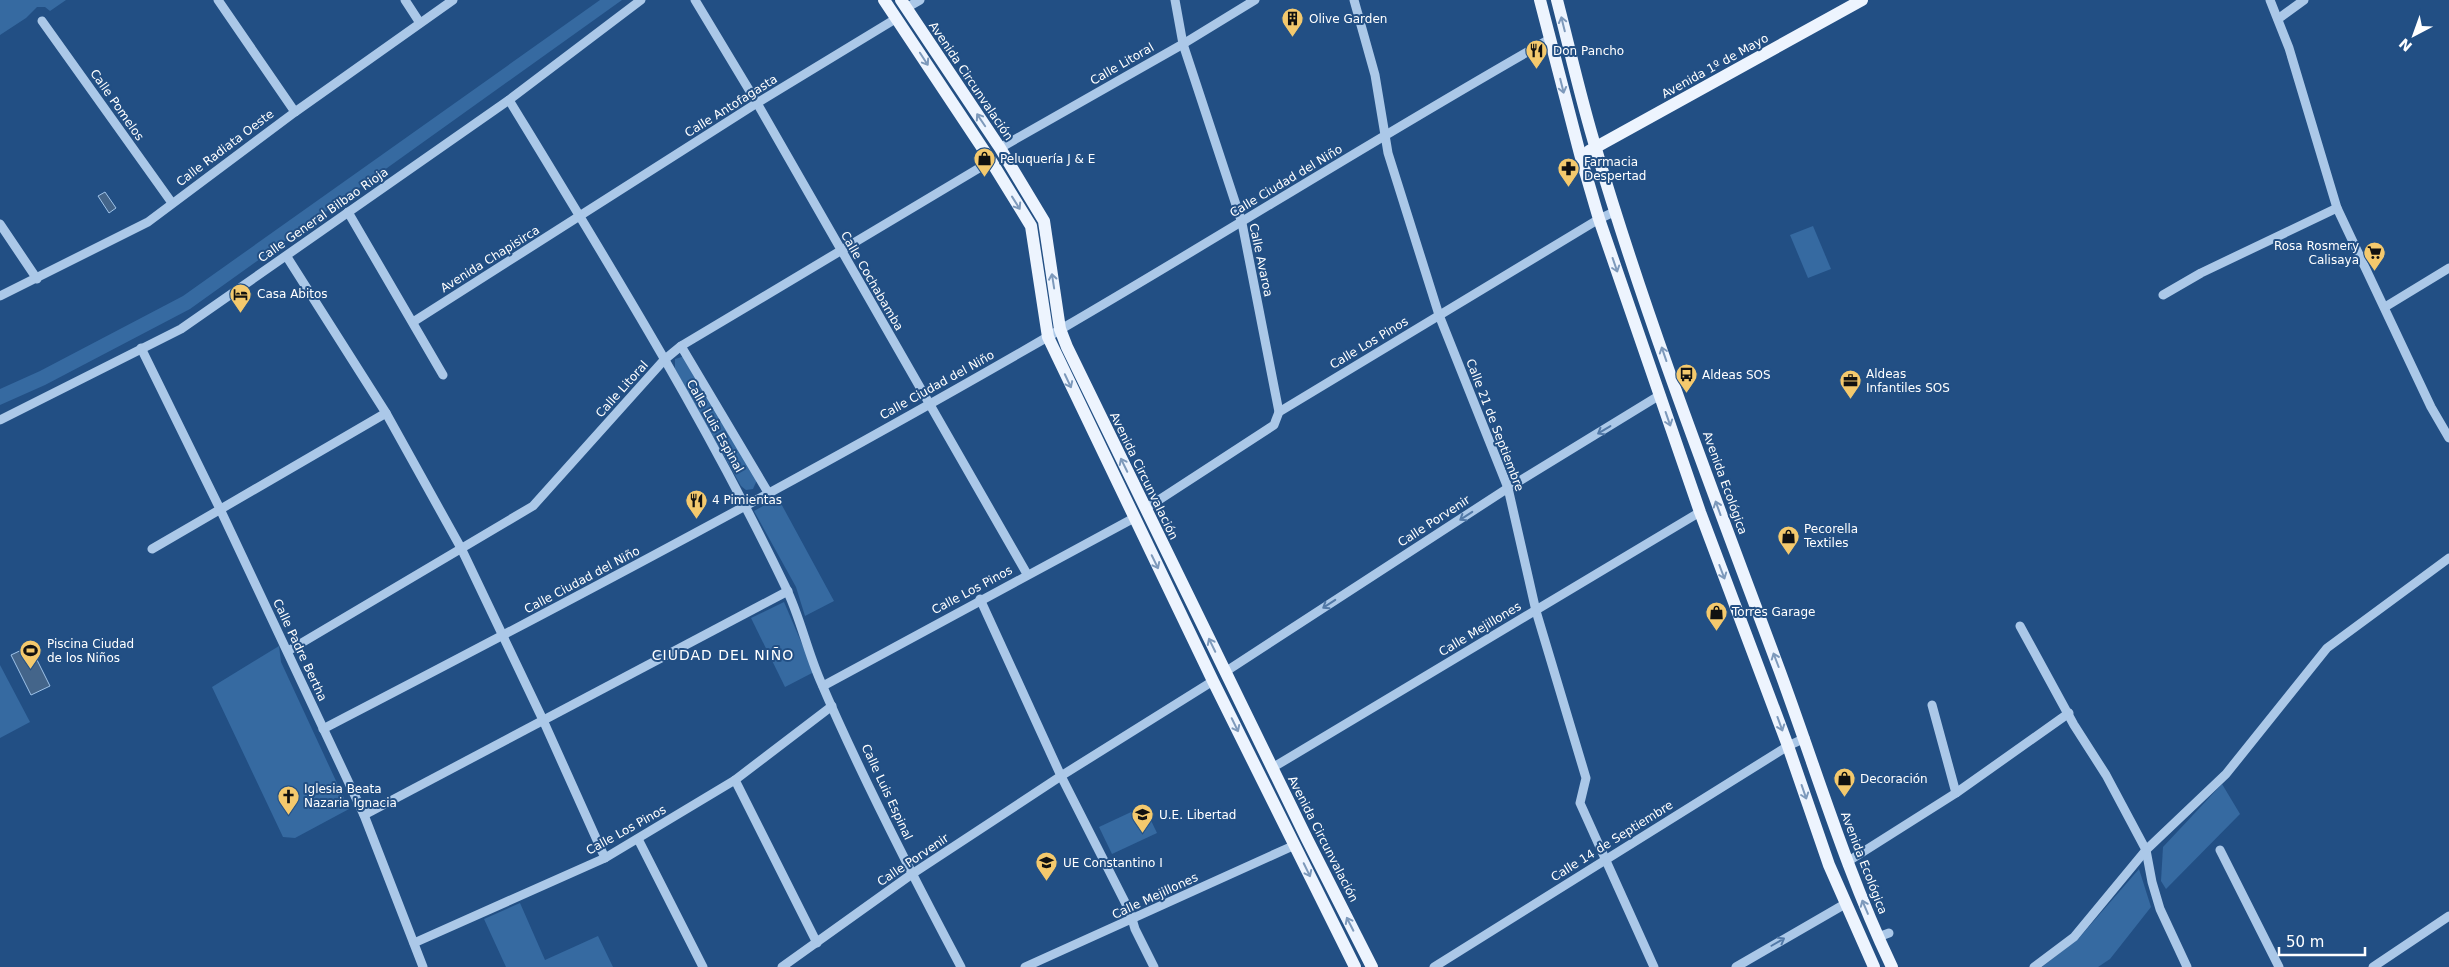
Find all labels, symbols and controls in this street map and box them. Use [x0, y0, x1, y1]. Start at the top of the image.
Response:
building icon: Olive Garden [1281, 7, 1305, 38]
north arrow [2389, 10, 2439, 60]
place label: Olive Garden [1309, 12, 1387, 26]
one-way arrow [1558, 16, 1567, 32]
street label: Avenida Circunvalación [926, 19, 1016, 143]
street label: Avenida 1º de Mayo [1659, 31, 1771, 101]
text: N [2396, 35, 2415, 55]
restaurant icon: Don Pancho [1525, 39, 1549, 70]
street label: Calle Litoral [1088, 40, 1156, 88]
place label: Don Pancho [1553, 44, 1624, 58]
one-way arrow [918, 52, 929, 66]
street label: Calle Pomelos [87, 67, 147, 143]
street label: Calle Antofagasta [682, 72, 780, 140]
one-way arrow [1558, 78, 1568, 94]
street label: Calle Radiata Oeste [174, 107, 276, 189]
one-way arrow [976, 113, 986, 127]
street label: Calle Ciudad del Niño [1227, 142, 1345, 220]
shop icon: Peluquería J & E [972, 147, 996, 178]
place label: Peluquería J & E [1000, 152, 1095, 166]
place label: Farmacia Despertad [1584, 155, 1646, 183]
pharmacy icon: Farmacia Despertad [1556, 157, 1580, 188]
street label: Calle General Bilbao Rioja [255, 165, 391, 265]
one-way arrow [1012, 195, 1022, 209]
street label: Calle Avaroa [1246, 222, 1276, 298]
street label: Avenida Chapisirca [438, 223, 542, 295]
street label: Calle Cochabamba [838, 229, 906, 333]
place label: Rosa Rosmery Calisaya [2274, 239, 2359, 267]
supermarket icon: Rosa Rosmery Calisaya [2363, 241, 2387, 272]
one-way arrow [1611, 257, 1620, 272]
one-way arrow [1048, 274, 1058, 290]
hotel icon: Casa Abitos [229, 282, 253, 313]
place label: Casa Abitos [257, 287, 328, 301]
street label: Calle Los Pinos [1327, 314, 1411, 372]
one-way arrow [1659, 347, 1668, 363]
street label: Calle Ciudad del Niño [877, 348, 997, 422]
street label: Calle 21 de Septiembre [1463, 357, 1527, 493]
street label: Calle Litoral [593, 358, 651, 420]
bus stop icon: Aldeas SOS [1674, 363, 1698, 394]
place label: Aldeas Infantiles SOS [1866, 367, 1950, 395]
place label: Aldeas SOS [1702, 368, 1771, 382]
office icon: Aldeas Infantiles SOS [1838, 369, 1862, 400]
one-way arrow [1064, 373, 1074, 388]
street label: Calle Luis Espinal [684, 377, 746, 475]
street label: Avenida Circunvalación [1107, 410, 1181, 542]
one-way arrow [1664, 410, 1673, 426]
one-way arrow [1597, 425, 1611, 435]
street label: Avenida Ecológica [1700, 429, 1750, 537]
one-way arrow [1119, 458, 1129, 473]
restaurant icon: 4 Pimientas [684, 488, 708, 519]
street label: Calle Porvenir [1395, 492, 1473, 549]
place label: 4 Pimientas [712, 493, 782, 507]
one-way arrow [1713, 500, 1722, 516]
one-way arrow [1459, 511, 1473, 521]
place label: Pecorella Textiles [1803, 522, 1858, 550]
shop icon: Pecorella Textiles [1776, 524, 1800, 555]
street label: Calle Ciudad del Niño [522, 544, 642, 616]
one-way arrow [1151, 554, 1160, 569]
street label: Calle Los Pinos [929, 563, 1015, 617]
one-way arrow [1719, 564, 1728, 579]
street label: Calle Padre Bertha [270, 597, 330, 703]
one-way arrow [1323, 599, 1337, 609]
street label: Calle Mejillones [1436, 599, 1524, 659]
shop icon: Torres Garage [1704, 600, 1728, 631]
place label: Torres Garage [1731, 605, 1815, 619]
place label: Piscina Ciudad de los Niños [47, 637, 134, 665]
one-way arrow [1207, 638, 1216, 653]
sports icon: Piscina Ciudad de los Niños [19, 639, 43, 670]
district label: CIUDAD DEL NIÑO [652, 647, 794, 663]
one-way arrow [1770, 653, 1780, 668]
one-way arrow [1776, 716, 1785, 731]
one-way arrow [1230, 717, 1240, 732]
street label: Calle Luis Espinal [859, 742, 915, 842]
shop icon: Decoración [1832, 767, 1856, 798]
place label: Decoración [1860, 772, 1928, 786]
street label: Avenida Circunvalación [1285, 773, 1361, 905]
place label: Iglesia Beata Nazaria Ignacia [304, 782, 397, 810]
church icon: Iglesia Beata Nazaria Ignacia [276, 784, 300, 815]
one-way arrow [1800, 784, 1809, 800]
street label: Calle 14 de Septiembre [1549, 798, 1675, 884]
street label: Calle Los Pinos [584, 802, 668, 858]
school or university icon: U.E. Libertad [1131, 803, 1155, 834]
place label: U.E. Libertad [1159, 808, 1236, 822]
street label: Avenida Ecológica [1838, 810, 1890, 916]
street label: Calle Porvenir [875, 831, 951, 889]
school or university icon: UE Constantino I [1035, 851, 1059, 882]
place label: UE Constantino I [1063, 856, 1163, 870]
one-way arrow [1303, 862, 1312, 877]
street label: Calle Mejillones [1110, 870, 1200, 922]
one-way arrow [1860, 900, 1869, 915]
one-way arrow [1345, 917, 1354, 932]
scale bar [2279, 924, 2365, 956]
text: 50 m [2286, 933, 2324, 951]
one-way arrow [1771, 937, 1785, 947]

